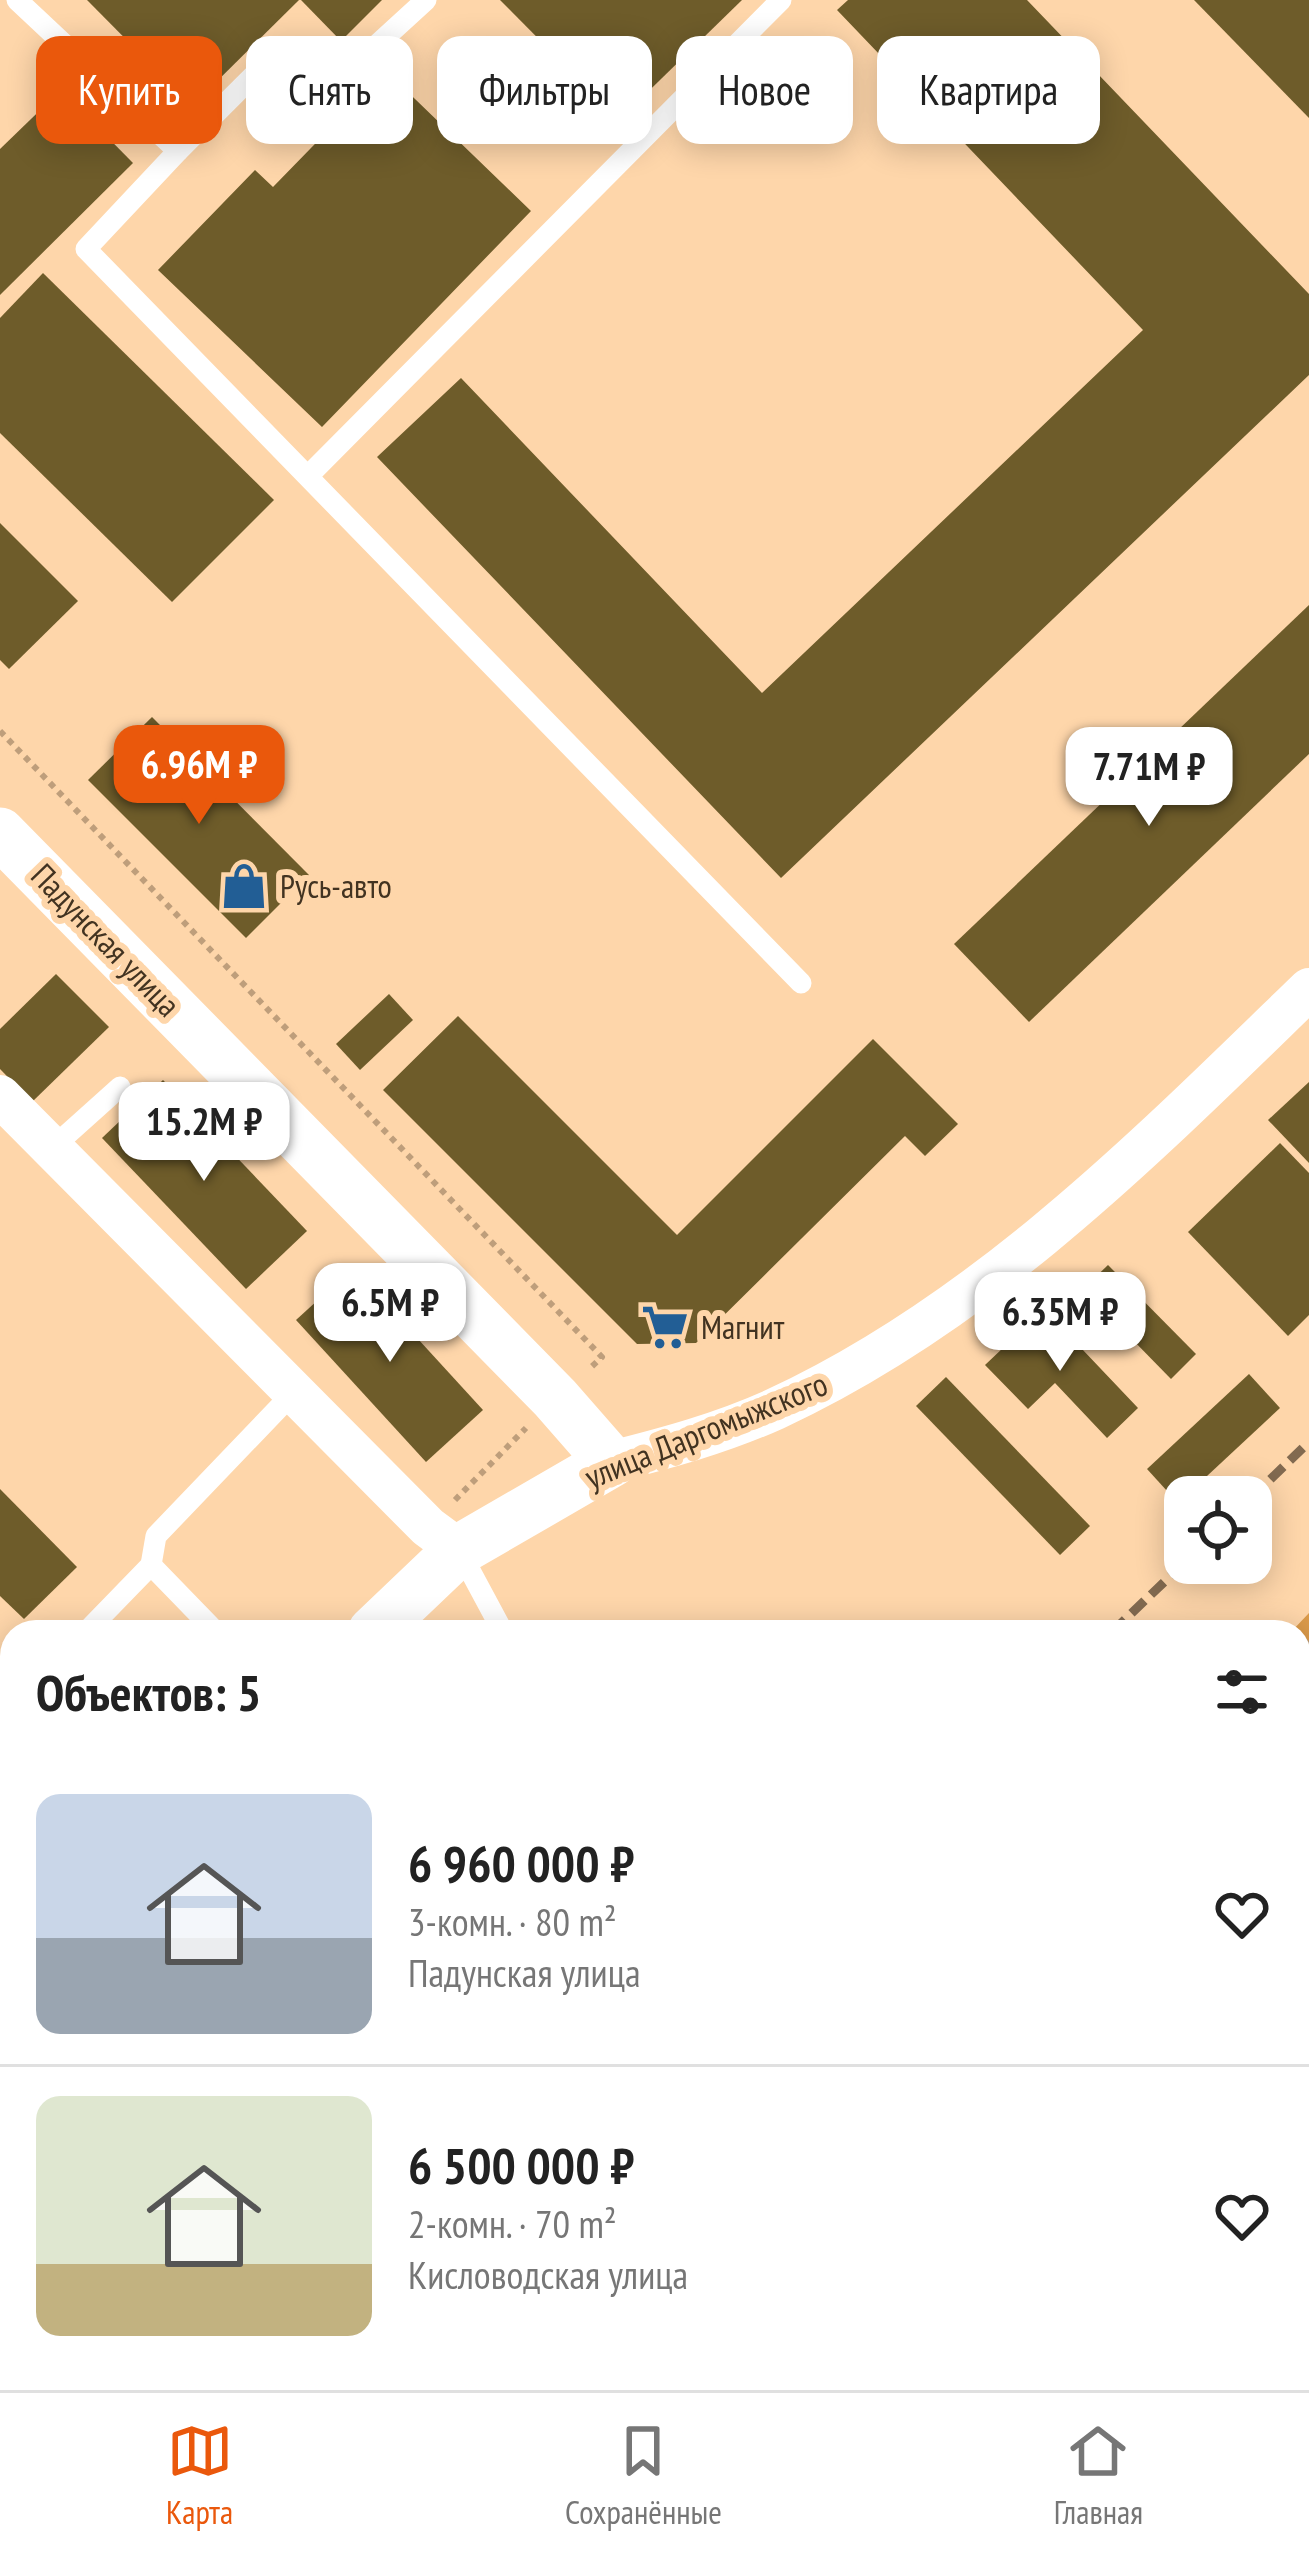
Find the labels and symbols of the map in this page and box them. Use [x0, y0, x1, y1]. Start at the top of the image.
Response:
pin: 6.96M ₽ [88, 725, 310, 827]
pin: 7.71M ₽ [1038, 727, 1260, 829]
street label: Падунская улица [23, 854, 190, 1025]
shop icon: Русь-авто [219, 861, 269, 911]
place label: Русь-авто [280, 864, 392, 907]
pin: 15.2M ₽ [93, 1082, 315, 1184]
pin: 6.5M ₽ [292, 1263, 488, 1365]
pin: 6.35M ₽ [949, 1272, 1171, 1374]
supermarket icon: Магнит [640, 1302, 690, 1352]
place label: Магнит [701, 1305, 785, 1348]
street label: улица Даргомыжского [578, 1361, 833, 1498]

